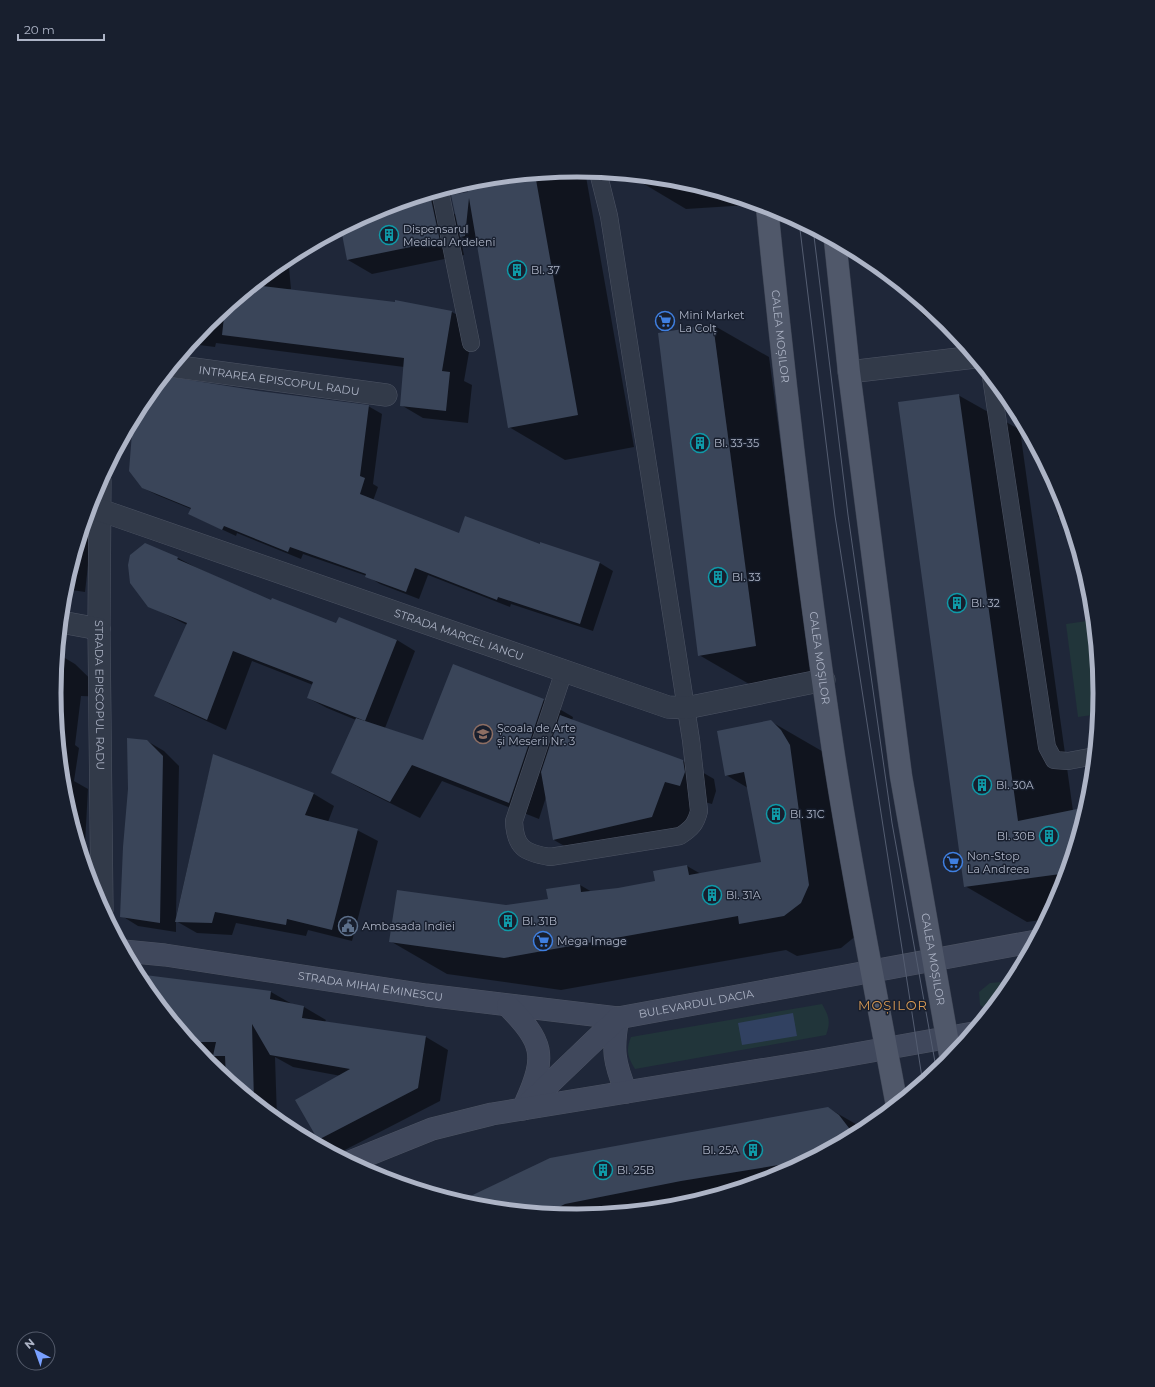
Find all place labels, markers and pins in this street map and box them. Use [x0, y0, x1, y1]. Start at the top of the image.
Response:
place label: Dispensarul Medical Ardeleni [403, 222, 495, 249]
building icon: Dispensarul Medical Ardeleni [378, 224, 400, 246]
building icon: Bl. 37 [506, 259, 528, 281]
place label: Bl. 37 [531, 263, 560, 277]
place label: Mini Market La Colț [679, 308, 745, 335]
supermarket icon: Mini Market La Colț [654, 310, 676, 332]
building icon: Bl. 33-35 [689, 432, 711, 454]
place label: Bl. 33-35 [714, 436, 759, 450]
building icon: Bl. 33 [707, 566, 729, 588]
place label: Bl. 33 [732, 570, 761, 584]
building icon: Bl. 32 [946, 592, 968, 614]
place label: Bl. 32 [971, 596, 1000, 610]
place label: Școala de Arte și Meserii Nr. 3 [497, 721, 576, 748]
school or university icon: Școala de Arte și Meserii Nr. 3 [472, 723, 494, 745]
building icon: Bl. 30A [971, 774, 993, 796]
place label: Bl. 30A [996, 778, 1034, 792]
building icon: Bl. 31C [765, 803, 787, 825]
place label: Bl. 31C [790, 807, 825, 821]
building icon: Bl. 30B [1038, 825, 1060, 847]
place label: Bl. 30B [997, 829, 1035, 843]
place label: Non-Stop La Andreea [967, 849, 1030, 876]
supermarket icon: Non-Stop La Andreea [942, 851, 964, 873]
building icon: Bl. 31A [701, 884, 723, 906]
place label: Bl. 31A [726, 888, 761, 902]
building icon: Bl. 31B [497, 910, 519, 932]
place label: Bl. 31B [522, 914, 557, 928]
public building icon: Ambasada Indiei [337, 915, 359, 937]
place label: Ambasada Indiei [362, 919, 455, 933]
supermarket icon: Mega Image [532, 930, 554, 952]
place label: Mega Image [557, 934, 627, 948]
building icon: Bl. 25A [742, 1139, 764, 1161]
place label: Bl. 25A [702, 1143, 739, 1157]
building icon: Bl. 25B [592, 1159, 614, 1181]
place label: Bl. 25B [617, 1163, 654, 1177]

